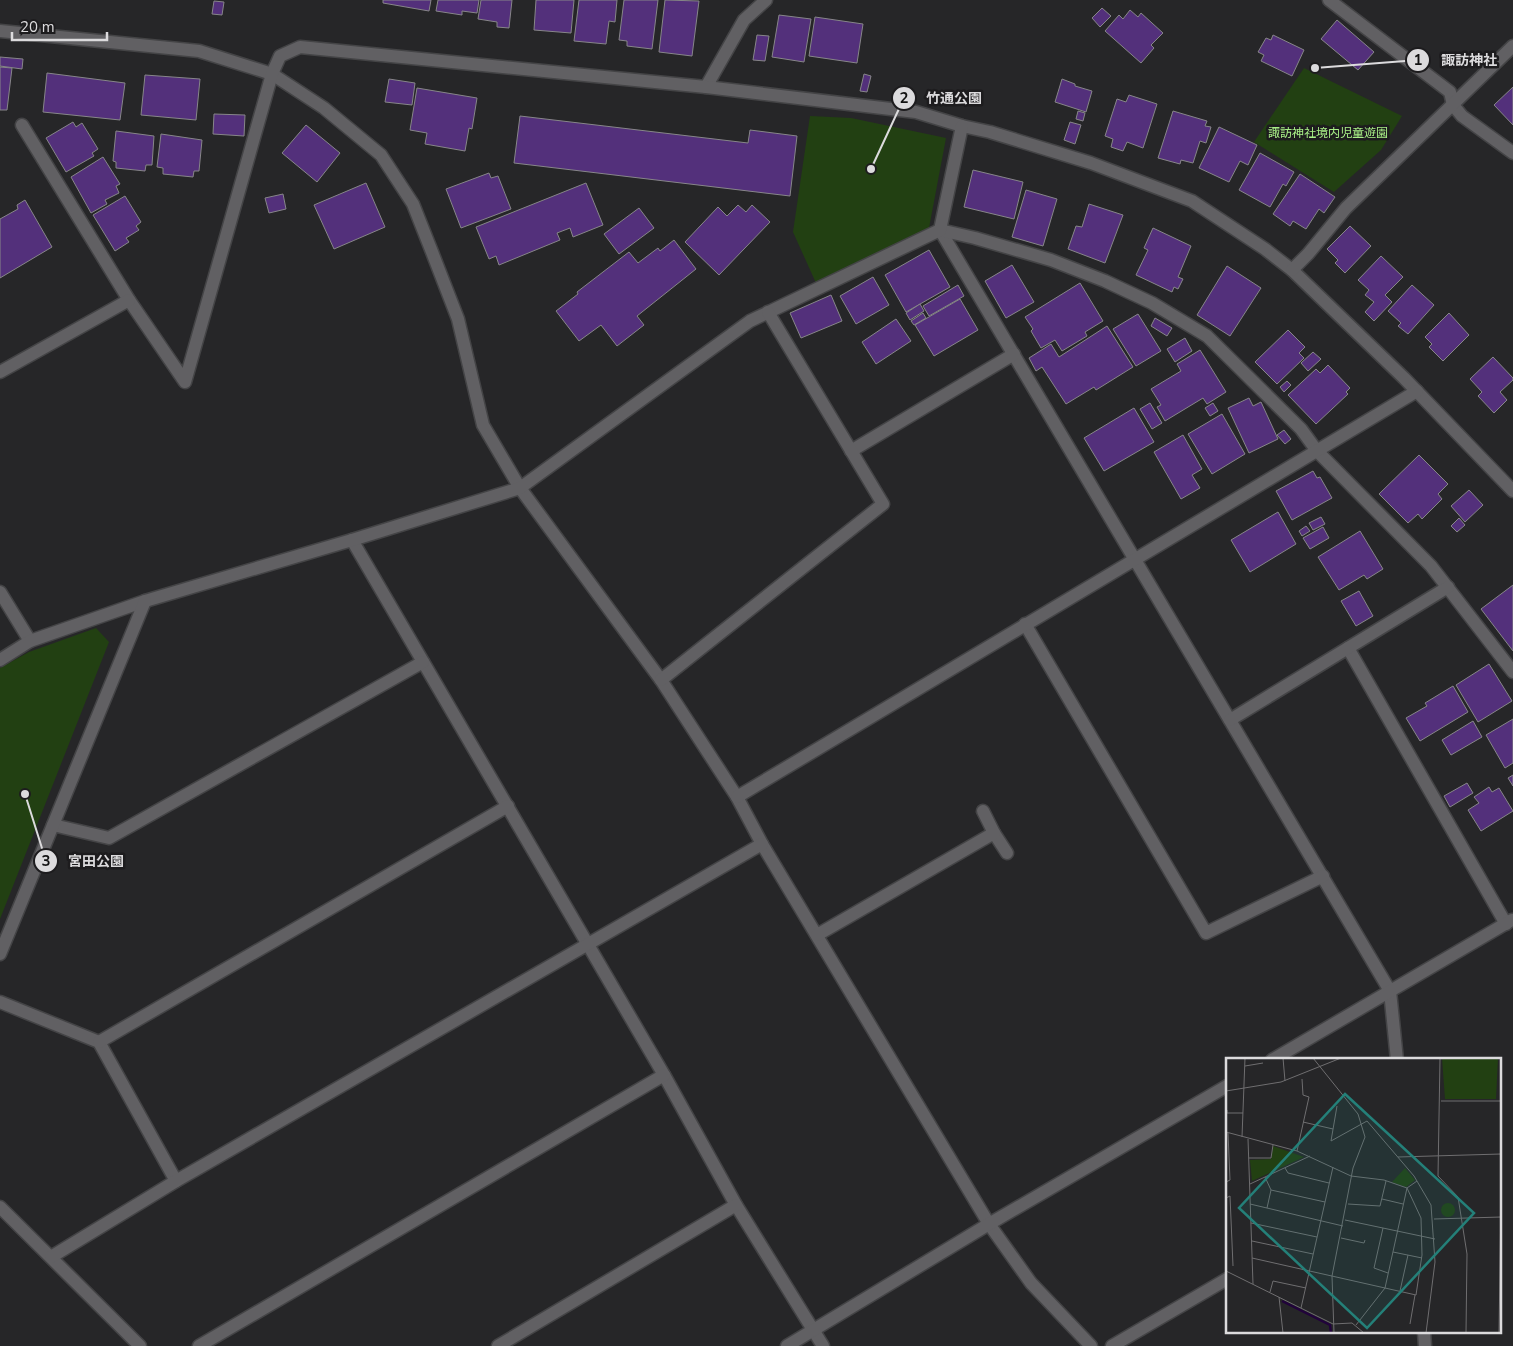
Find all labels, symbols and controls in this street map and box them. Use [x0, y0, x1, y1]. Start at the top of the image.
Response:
scale bar [12, 10, 108, 42]
text: 20 m [20, 17, 55, 37]
callout: 諏訪神社 [1406, 45, 1507, 74]
text: 1 [1413, 50, 1423, 70]
text: 諏訪神社 [1441, 51, 1497, 70]
callout: 竹通公園 [891, 83, 992, 112]
text: 2 [899, 88, 909, 108]
text: 竹通公園 [926, 89, 982, 108]
park label: 諏訪神社境内児童遊園 [1268, 125, 1388, 141]
callout: 宮田公園 [33, 847, 134, 876]
text: 3 [41, 851, 51, 871]
text: 宮田公園 [68, 852, 124, 871]
inset map [1226, 1058, 1500, 1334]

